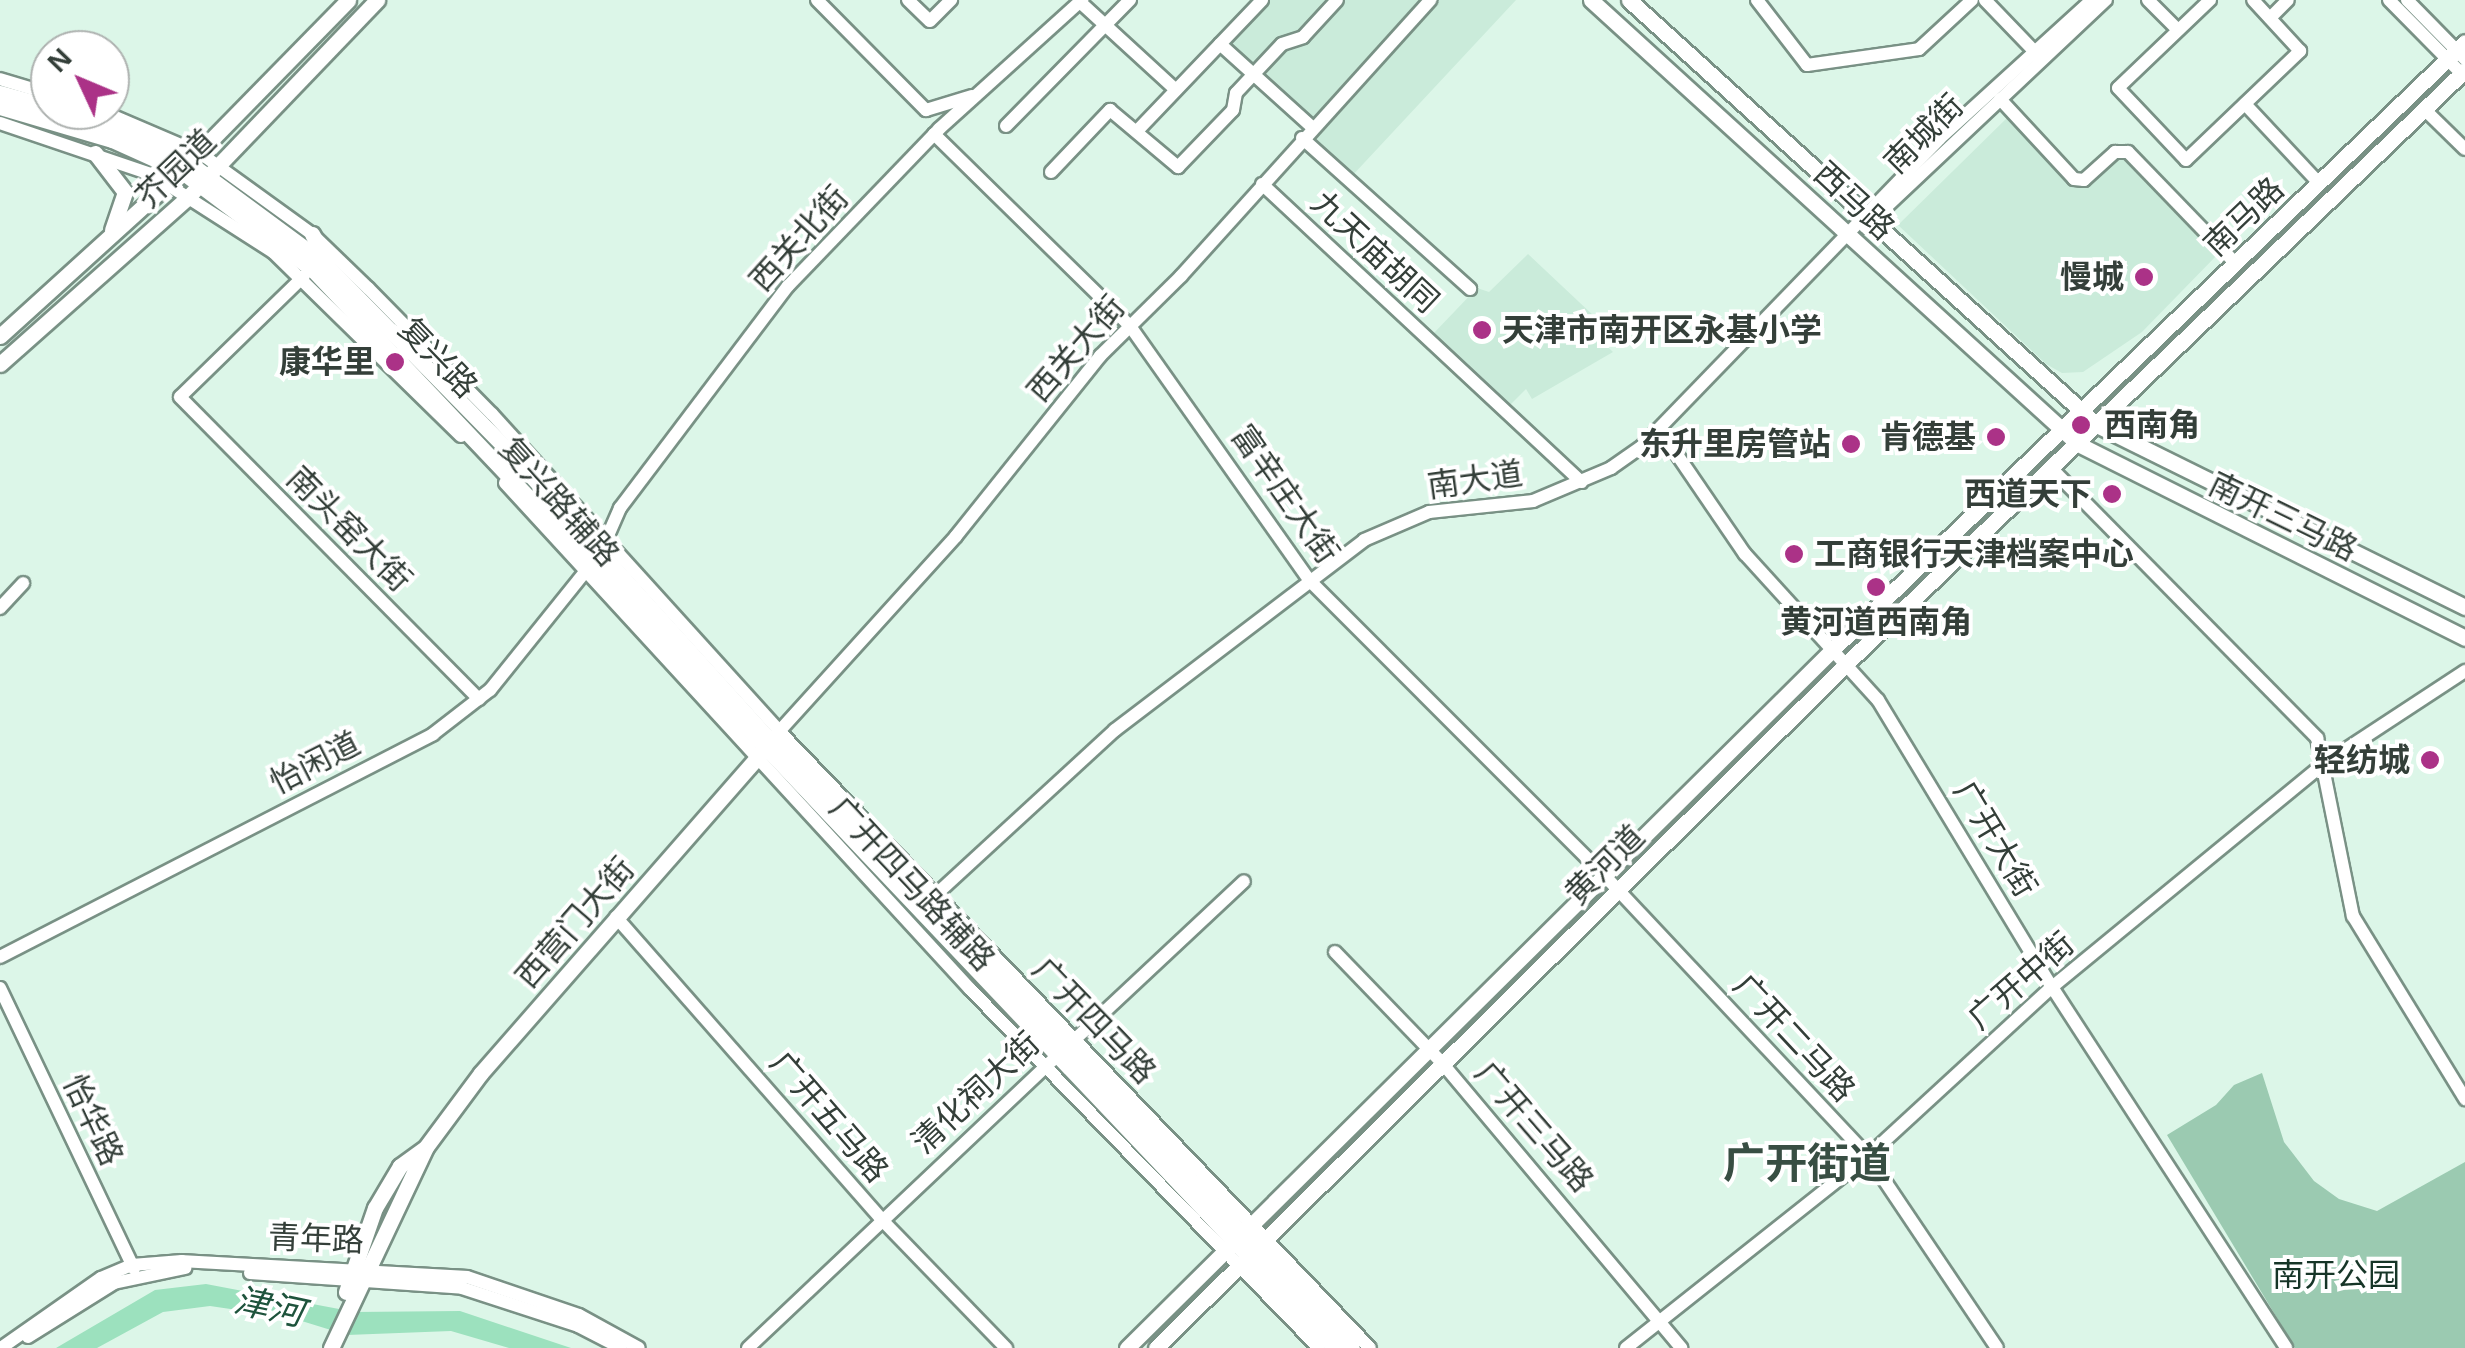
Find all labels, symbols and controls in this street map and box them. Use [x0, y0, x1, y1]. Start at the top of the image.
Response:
north arrow [30, 30, 130, 130]
text: N [41, 42, 78, 78]
street label: 南城街 [1876, 86, 1972, 182]
street label: 芥园道 [128, 122, 224, 216]
street label: 西马路 [1806, 154, 1902, 248]
street label: 南马路 [2196, 170, 2292, 264]
street label: 西关北街 [742, 179, 856, 299]
street label: 九天庙胡同 [1303, 183, 1447, 321]
place label: 慢城 [2060, 258, 2124, 296]
marker: 慢城 [2133, 266, 2155, 288]
street label: 西关大街 [1020, 288, 1132, 410]
street label: 复兴路 [391, 310, 485, 406]
place label: 天津市南开区永基小学 [1502, 311, 1822, 349]
marker: 天津市南开区永基小学 [1471, 319, 1493, 341]
place label: 康华里 [279, 343, 375, 381]
marker: 康华里 [384, 351, 406, 373]
place label: 西南角 [2104, 406, 2200, 444]
marker: 西南角 [2068, 412, 2094, 438]
street label: 富辛庄大街 [1223, 417, 1347, 571]
place label: 肯德基 [1880, 418, 1976, 456]
place label: 东升里房管站 [1639, 425, 1831, 463]
marker: 肯德基 [1985, 426, 2007, 448]
street label: 复兴路辅路 [491, 430, 627, 574]
marker: 东升里房管站 [1840, 433, 1862, 455]
street label: 南大道 [1425, 454, 1525, 506]
street label: 南头窑大街 [279, 459, 419, 599]
street label: 南开三马路 [2203, 465, 2363, 569]
place label: 西道天下 [1964, 475, 2092, 513]
marker: 西道天下 [2101, 483, 2123, 505]
place label: 工商银行天津档案中心 [1814, 535, 2134, 573]
marker: 工商银行天津档案中心 [1783, 543, 1805, 565]
marker: 黄河道西南角 [1865, 576, 1887, 598]
place label: 黄河道西南角 [1780, 603, 1972, 641]
street label: 怡闲道 [264, 724, 366, 802]
place label: 轻纺城 [2314, 741, 2410, 779]
marker: 轻纺城 [2419, 749, 2441, 771]
street label: 广开大街 [1946, 774, 2044, 904]
street label: 广开四马路辅路 [822, 789, 1002, 979]
street label: 黄河道 [1557, 817, 1653, 913]
street label: 西营门大街 [508, 850, 642, 996]
street label: 广开中街 [1960, 925, 2082, 1037]
street label: 广开四马路 [1025, 950, 1163, 1092]
street label: 广开二马路 [1725, 966, 1863, 1110]
street label: 清化祠大街 [904, 1024, 1048, 1162]
street label: 广开五马路 [762, 1044, 896, 1190]
street label: 广开三马路 [1467, 1054, 1601, 1200]
street label: 怡华路 [55, 1068, 131, 1172]
district label: 广开街道 [1723, 1139, 1891, 1189]
street label: 青年路 [267, 1218, 365, 1260]
park label: 南开公园 [2272, 1256, 2400, 1294]
water label: 津河 [230, 1279, 308, 1335]

